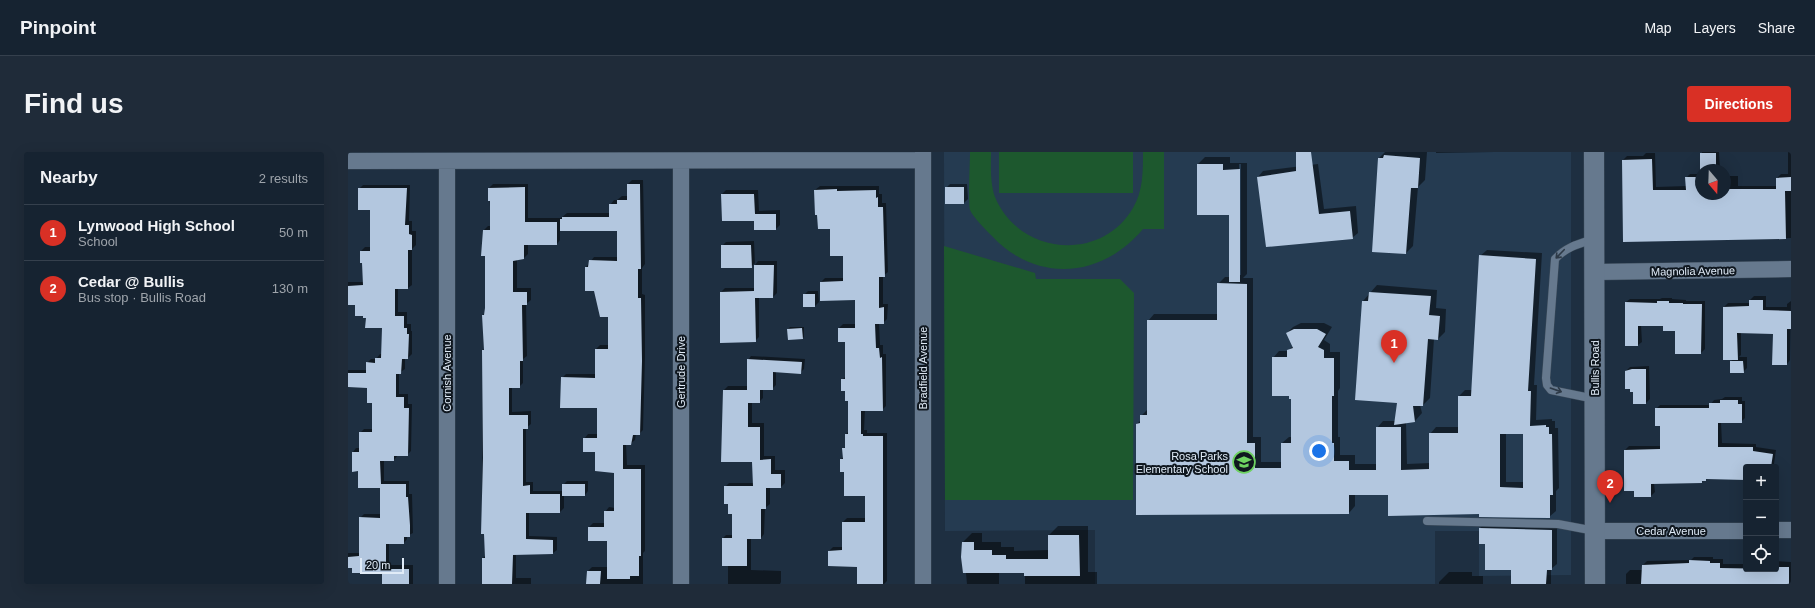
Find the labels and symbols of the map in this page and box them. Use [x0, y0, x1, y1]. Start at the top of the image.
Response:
north arrow [1695, 164, 1731, 200]
one-way arrow [1555, 250, 1565, 259]
street label: Magnolia Avenue [1651, 264, 1735, 278]
street label: Bradfield Avenue [917, 327, 929, 409]
pin: 1 [1381, 330, 1407, 363]
street label: Cornish Avenue [441, 334, 453, 412]
street label: Gertrude Drive [675, 336, 687, 408]
street label: Bullis Road [1589, 340, 1601, 396]
one-way arrow [1550, 387, 1563, 394]
your location [1309, 441, 1329, 461]
school or university icon: Rosa Parks Elementary School [1231, 449, 1257, 475]
place label: Rosa Parks Elementary School [1136, 450, 1228, 475]
pin: 2 [1597, 470, 1623, 503]
street label: Cedar Avenue [1636, 525, 1706, 537]
scale bar [360, 556, 404, 575]

